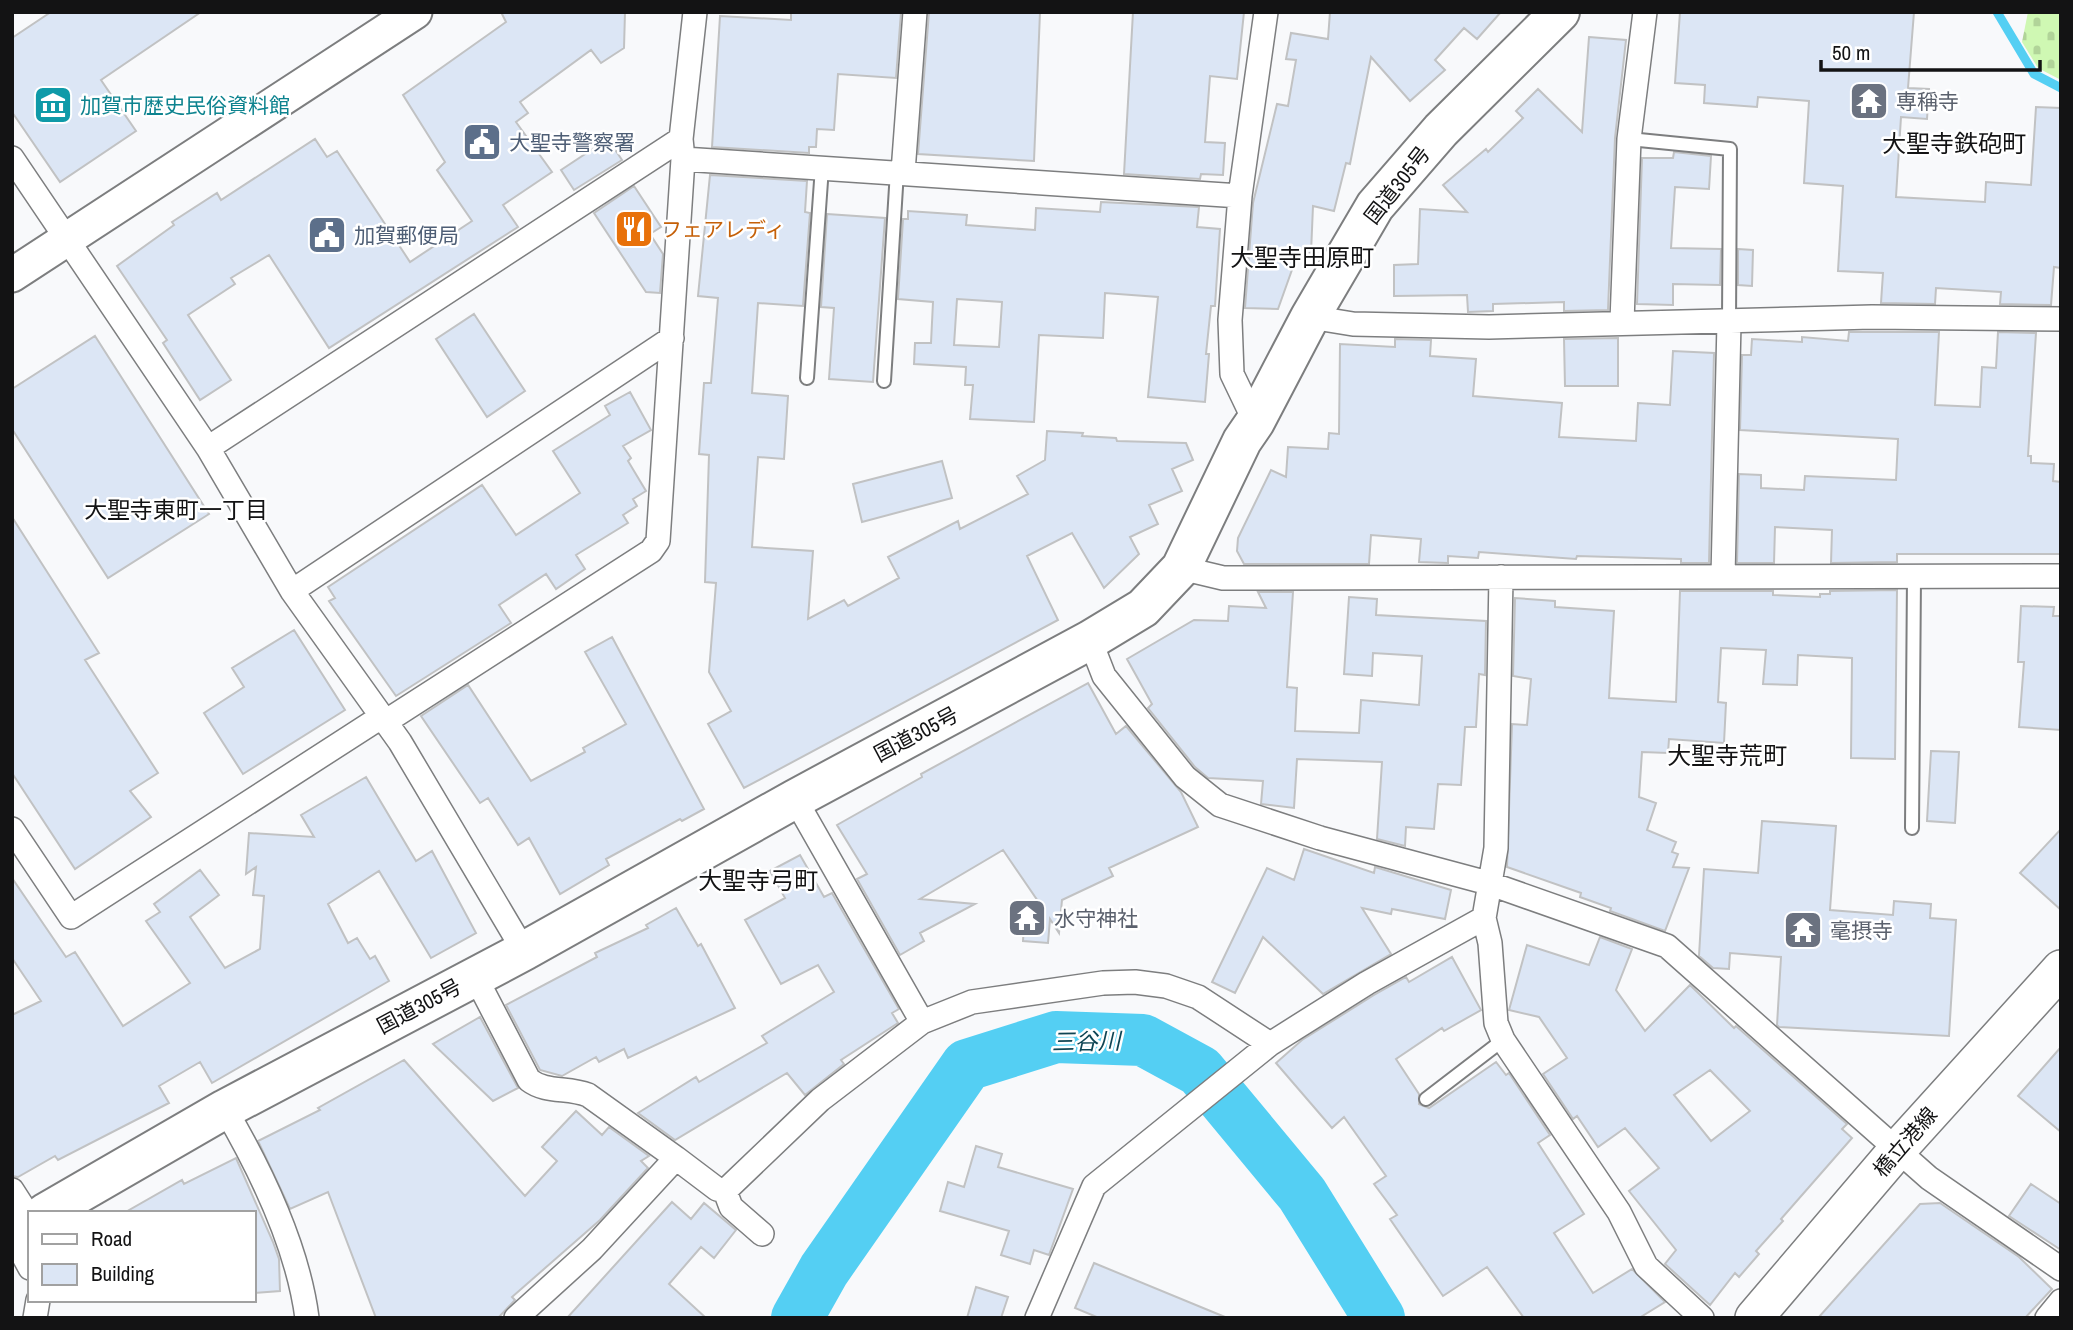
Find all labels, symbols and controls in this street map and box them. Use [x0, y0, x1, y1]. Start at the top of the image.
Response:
scale bar [1821, 28, 2040, 72]
text: 50 m [1832, 38, 1870, 67]
temple icon: 専稱寺 [1848, 80, 1890, 122]
museum icon: 加賀市歴史民俗資料館 [32, 84, 74, 126]
place label: 専稱寺 [1896, 87, 1959, 116]
place label: 加賀市歴史民俗資料館 [80, 91, 290, 120]
public building icon: 大聖寺警察署 [461, 121, 503, 163]
district label: 大聖寺鉄砲町 [1882, 127, 2026, 159]
place label: 大聖寺警察署 [509, 128, 635, 157]
street label: 国道305号 [1357, 140, 1437, 230]
restaurant icon: フェアレディ [613, 208, 655, 250]
public building icon: 加賀郵便局 [306, 214, 348, 256]
place label: フェアレディ [661, 215, 786, 244]
place label: 加賀郵便局 [354, 221, 459, 250]
district label: 大聖寺田原町 [1230, 241, 1374, 273]
district label: 大聖寺東町一丁目 [84, 494, 268, 525]
street label: 国道305号 [869, 700, 963, 768]
district label: 大聖寺荒町 [1667, 739, 1787, 771]
district label: 大聖寺弓町 [698, 864, 818, 896]
temple icon: 水守神社 [1006, 897, 1048, 939]
place label: 水守神社 [1054, 904, 1138, 933]
temple icon: 毫摂寺 [1782, 909, 1824, 951]
place label: 毫摂寺 [1830, 916, 1893, 945]
street label: 国道305号 [372, 972, 466, 1040]
water label: 三谷川 [1051, 1025, 1124, 1057]
street label: 橋立港線 [1867, 1101, 1943, 1183]
legend [28, 1211, 256, 1302]
text: Road [91, 1224, 132, 1253]
text: Building [91, 1259, 155, 1288]

